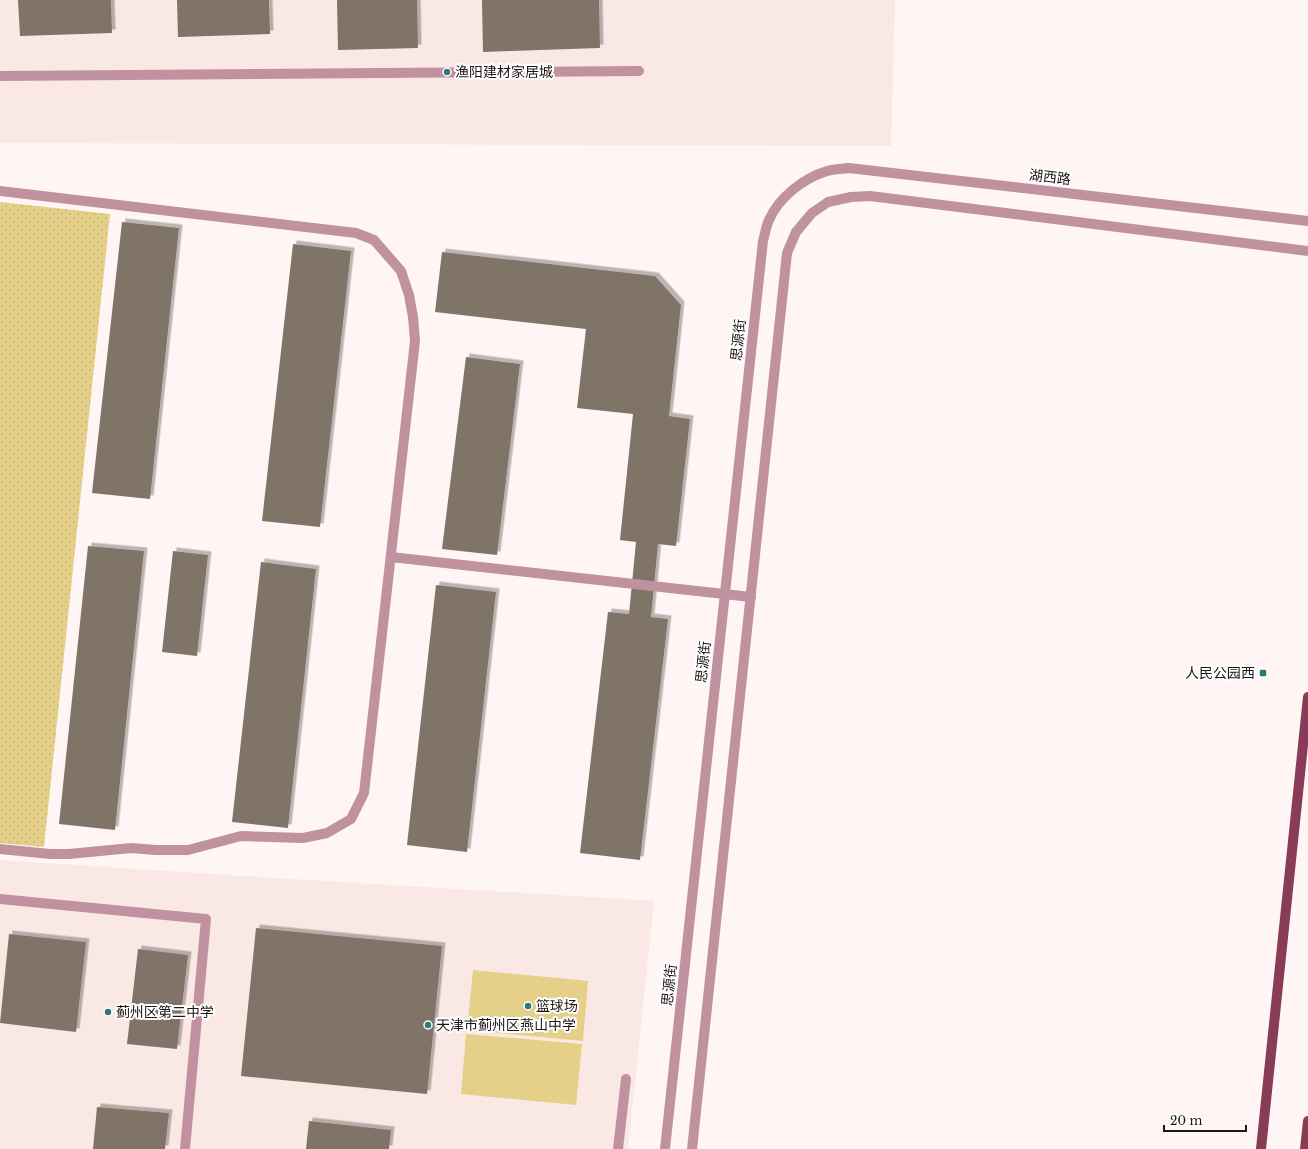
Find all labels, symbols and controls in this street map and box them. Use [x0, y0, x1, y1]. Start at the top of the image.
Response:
place label: 渔阳建材家居城 [455, 63, 553, 81]
marker: 渔阳建材家居城 [442, 67, 452, 77]
street label: 湖西路 [1028, 166, 1072, 188]
street label: 思源街 [727, 318, 749, 362]
street label: 思源街 [692, 640, 714, 684]
place label: 人民公园西 [1185, 664, 1255, 682]
marker: 人民公园西 [1258, 668, 1268, 678]
street label: 思源街 [658, 963, 680, 1007]
place label: 篮球场 [536, 997, 578, 1015]
marker: 篮球场 [523, 1001, 533, 1011]
place label: 蓟州区第二中学 [116, 1003, 214, 1021]
marker: 蓟州区第二中学 [103, 1007, 113, 1017]
place label: 天津市蓟州区燕山中学 [436, 1016, 576, 1034]
marker: 天津市蓟州区燕山中学 [423, 1020, 433, 1030]
scale bar [1164, 1107, 1246, 1133]
text: 20 m [1170, 1113, 1202, 1128]

